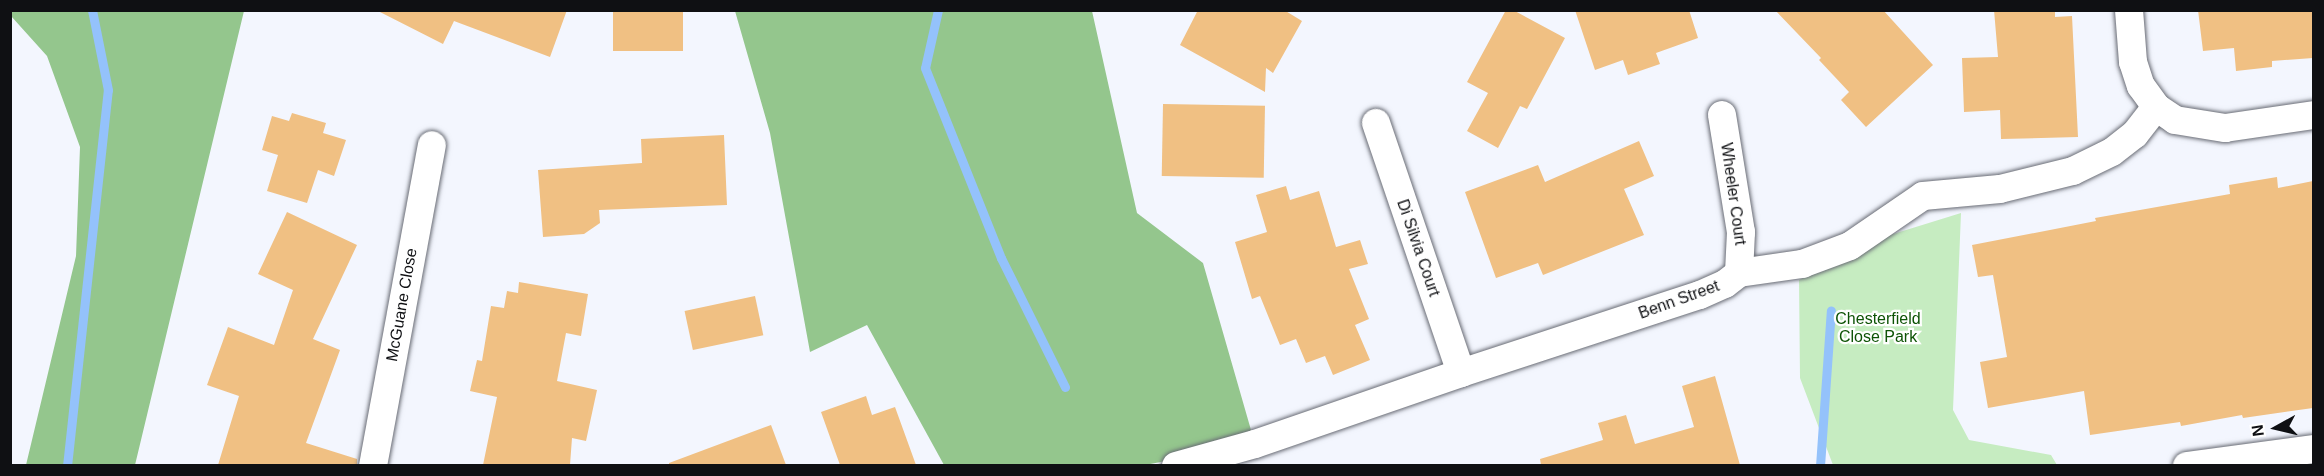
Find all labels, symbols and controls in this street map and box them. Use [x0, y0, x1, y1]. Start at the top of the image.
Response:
street label: Wheeler Court [1716, 142, 1750, 246]
street label: Di Silvia Court [1392, 197, 1444, 299]
street label: McGuane Close [383, 247, 421, 363]
street label: Benn Street [1636, 277, 1722, 323]
park label: Chesterfield Close Park [1835, 309, 1921, 347]
north arrow [2246, 398, 2306, 458]
text: N [2248, 424, 2267, 437]

